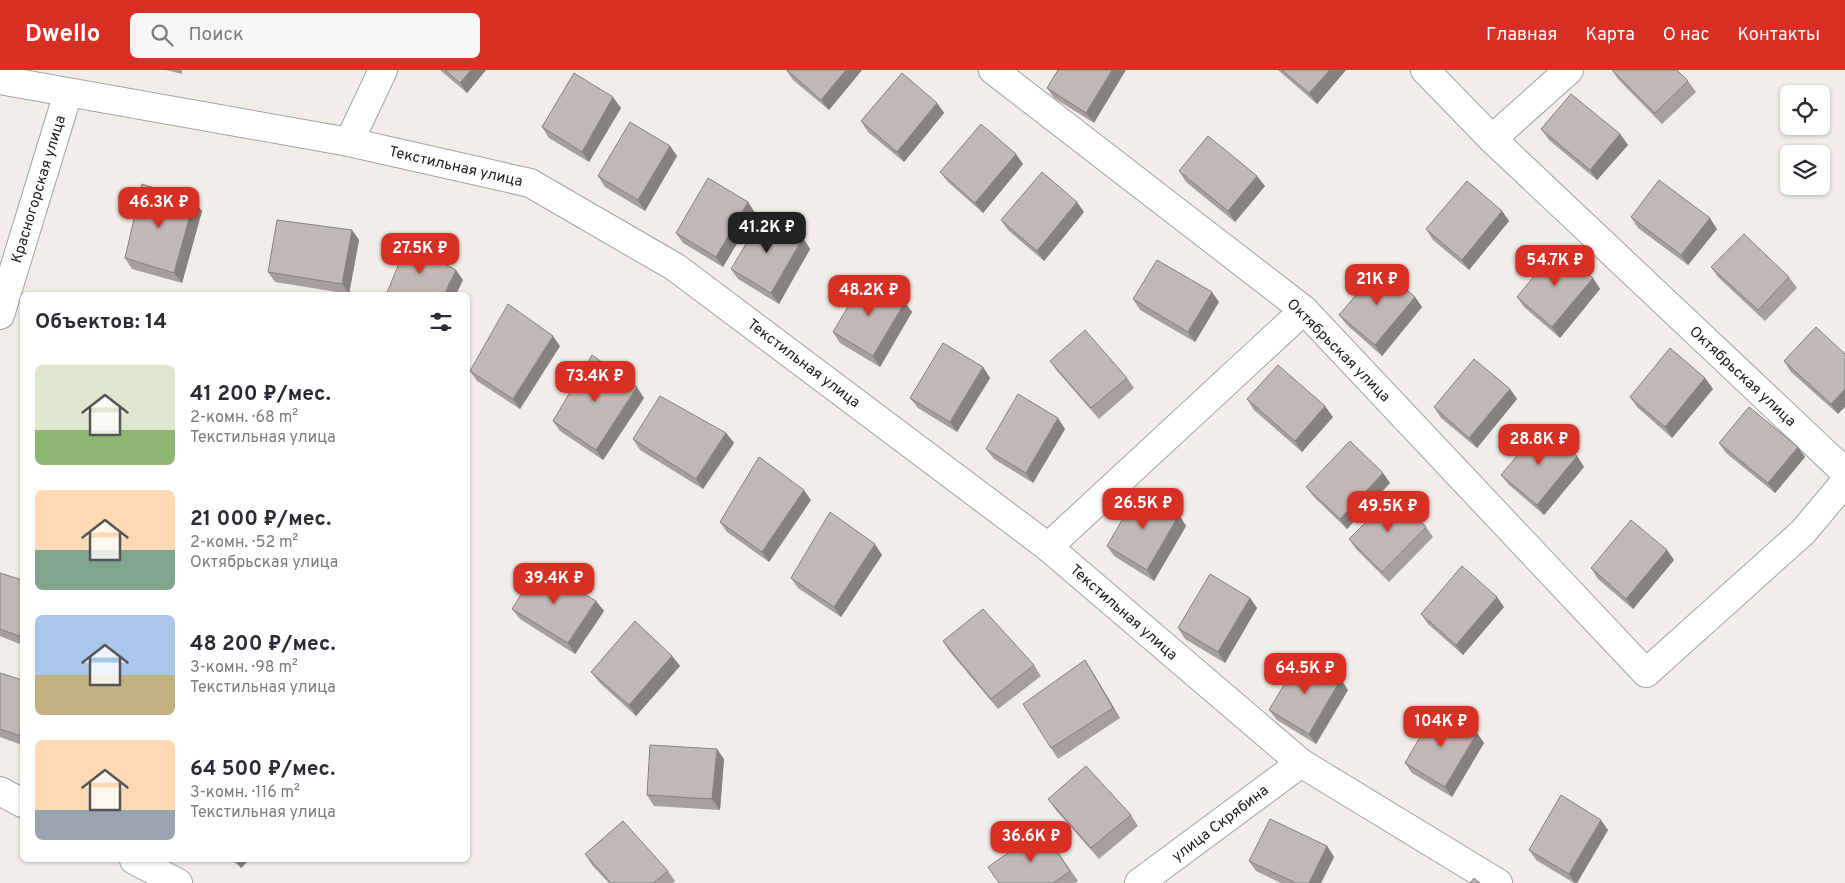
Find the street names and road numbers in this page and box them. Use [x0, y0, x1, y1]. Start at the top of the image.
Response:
street label: Красногорская улица [8, 113, 71, 266]
street label: Текстильная улица [387, 143, 524, 192]
street label: Октябрьская улица [1282, 295, 1394, 407]
street label: Текстильная улица [743, 316, 863, 413]
street label: Октябрьская улица [1685, 323, 1799, 431]
street label: Текстильная улица [1065, 561, 1181, 665]
street label: улица Скрябина [1169, 782, 1273, 867]

